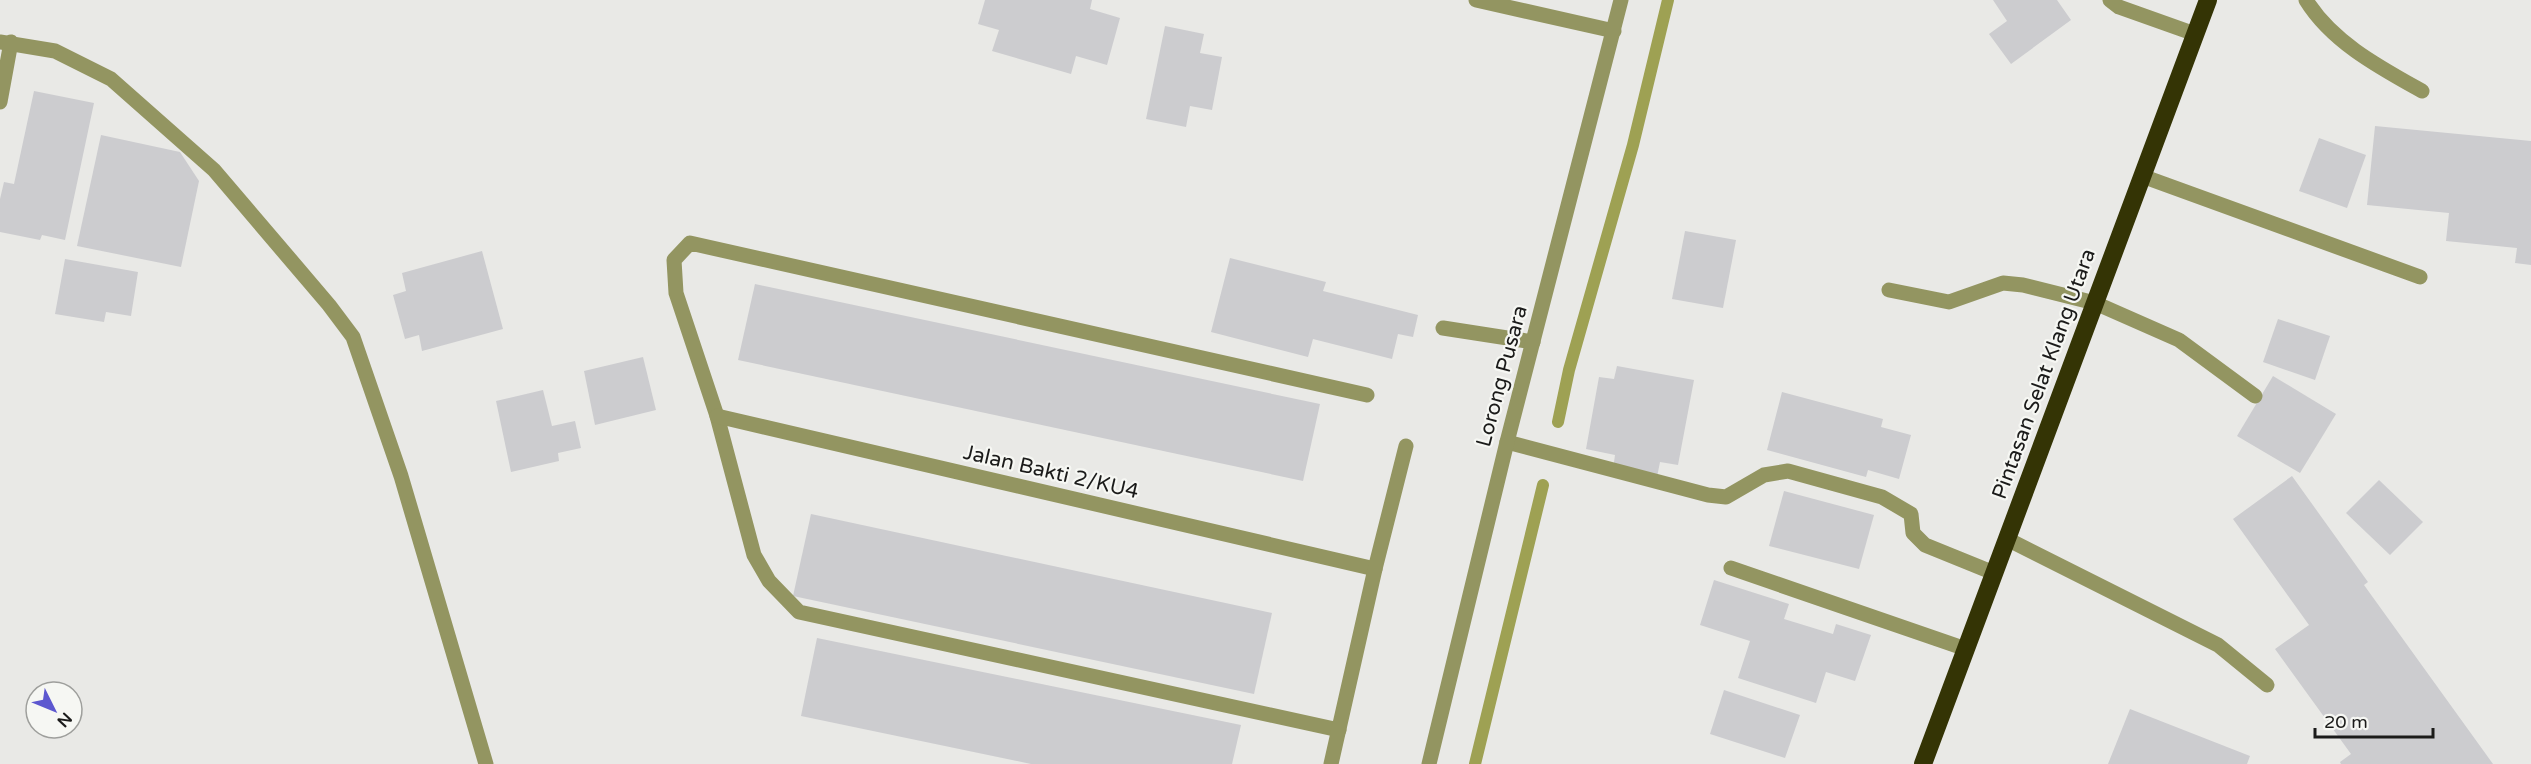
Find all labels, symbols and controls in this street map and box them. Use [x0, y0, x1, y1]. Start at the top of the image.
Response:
street label: Pintasan Selat Klang Utara [1987, 245, 2101, 503]
street label: Lorong Pusara [1471, 303, 1533, 449]
street label: Jalan Bakti 2/KU4 [961, 440, 1141, 504]
north arrow [24, 680, 84, 740]
scale bar [2315, 701, 2434, 739]
text: N [53, 708, 76, 731]
text: 20 m [2324, 711, 2368, 733]

